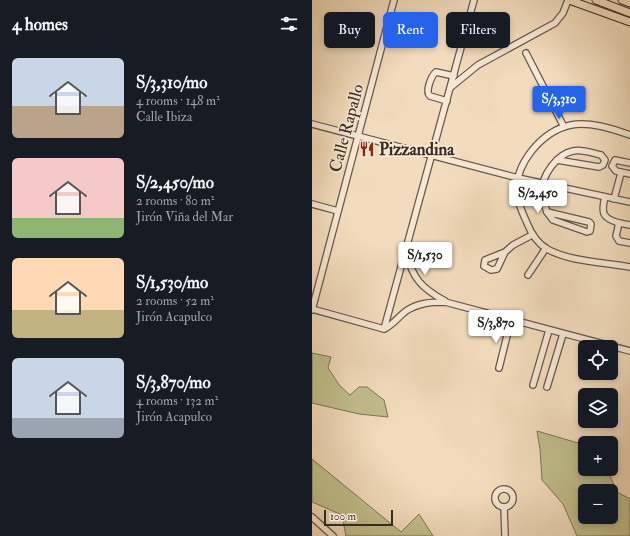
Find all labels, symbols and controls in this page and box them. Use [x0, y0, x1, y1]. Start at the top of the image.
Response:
chip: Buy [324, 12, 375, 48]
chip: Rent [383, 12, 438, 48]
chip: Filters [446, 12, 510, 48]
icon: filters [278, 13, 300, 35]
text: 4 homes [12, 14, 68, 35]
text: S/3,310/mo [136, 72, 207, 93]
icon: home [44, 74, 92, 122]
street label: Calle Rapallo [325, 82, 369, 175]
pin: S/3,310 [522, 86, 596, 120]
text: S/3,310 [542, 91, 576, 107]
text: 4 rooms · 148 m² [136, 93, 220, 109]
text: Calle Ibiza [136, 109, 192, 125]
place label: Pizzandina [379, 139, 455, 160]
restaurant icon: Pizzandina [358, 140, 376, 158]
text: S/2,450/mo [136, 172, 214, 193]
icon: home [44, 174, 92, 222]
pin: S/2,450 [501, 180, 575, 214]
text: S/2,450 [518, 185, 558, 201]
text: 2 rooms · 80 m² [136, 193, 214, 209]
text: Jirón Viña del Mar [136, 209, 233, 225]
pin: S/1,530 [388, 242, 462, 276]
text: S/1,530 [407, 247, 443, 263]
text: S/1,530/mo [136, 272, 208, 293]
icon: home [44, 274, 92, 322]
text: 2 rooms · 52 m² [136, 293, 214, 309]
text: Jirón Acapulco [136, 309, 212, 325]
pin: S/3,870 [459, 310, 533, 344]
text: S/3,870 [477, 315, 515, 331]
map controls [578, 340, 618, 524]
button: locate [578, 340, 618, 380]
text: S/3,870/mo [136, 372, 211, 393]
icon: home [44, 374, 92, 422]
button: layers [578, 388, 618, 428]
text: 4 rooms · 132 m² [136, 393, 218, 409]
text: Jirón Acapulco [136, 409, 212, 425]
button: + [578, 436, 618, 476]
button: − [578, 484, 618, 524]
scale bar [324, 508, 393, 527]
text: 100 m [330, 510, 356, 523]

